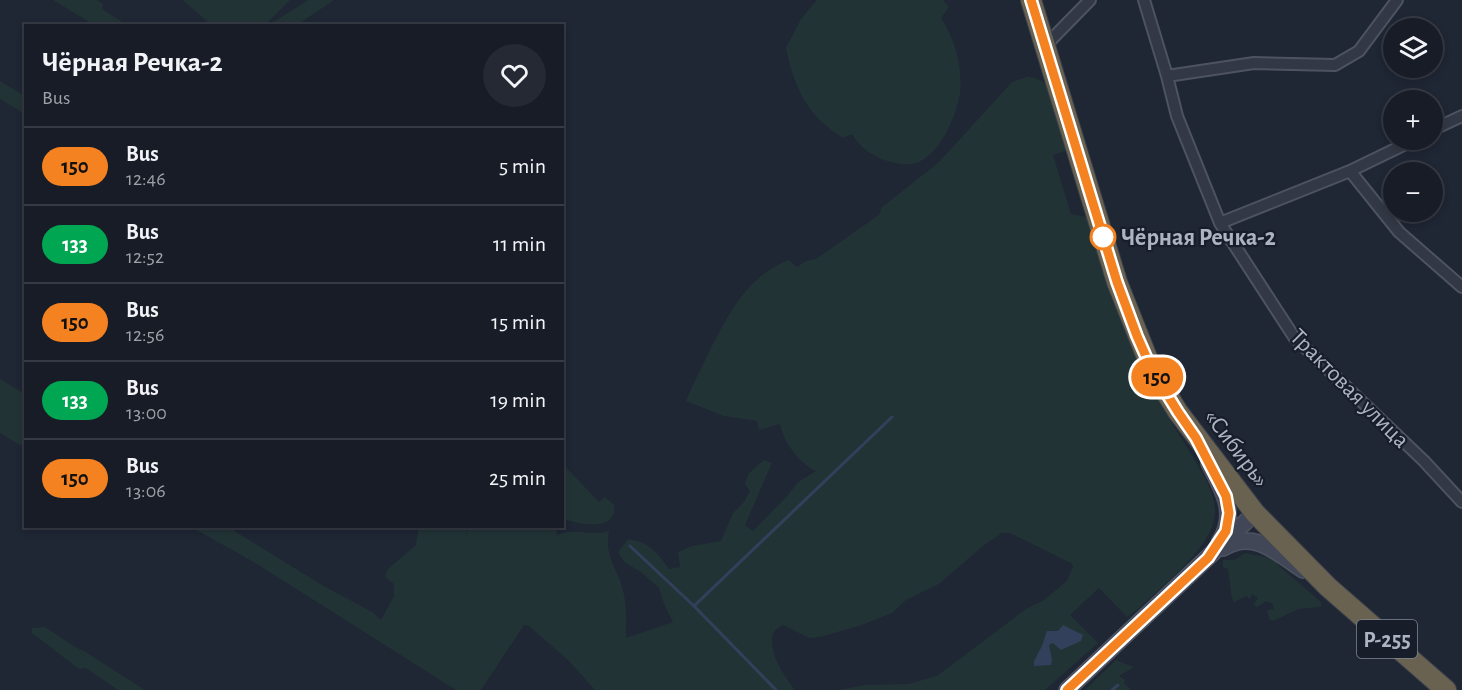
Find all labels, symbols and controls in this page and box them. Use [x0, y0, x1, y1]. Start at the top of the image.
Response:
map controls [1383, 18, 1443, 222]
button: layers [1383, 18, 1443, 78]
button: heart [483, 44, 546, 107]
text: Чёрная Речка-2 [42, 49, 223, 77]
text: Bus [42, 88, 70, 108]
button: + [1383, 90, 1443, 150]
text: Bus [126, 143, 159, 165]
text: 5 min [499, 155, 546, 177]
text: 150 [61, 156, 89, 177]
button: − [1383, 162, 1443, 222]
text: 12:46 [126, 169, 166, 189]
text: Bus [126, 221, 159, 243]
marker: Чёрная Речка-2 [1090, 224, 1116, 250]
place label: Чёрная Речка-2 [1121, 226, 1276, 250]
text: 11 min [493, 233, 546, 255]
text: 133 [62, 234, 88, 255]
text: 12:52 [126, 247, 164, 267]
text: Bus [126, 299, 159, 321]
text: 15 min [491, 311, 546, 333]
text: 150 [61, 312, 89, 333]
text: 12:56 [126, 325, 164, 345]
street label: Трактовая улица [1285, 325, 1414, 453]
line badge: 150 [1122, 358, 1192, 397]
text: 150 [1143, 367, 1171, 388]
text: Bus [126, 377, 159, 399]
text: 19 min [490, 389, 546, 411]
text: 133 [62, 390, 88, 411]
text: 13:00 [126, 403, 167, 423]
street label: «Сибирь» [1199, 405, 1273, 492]
text: Bus [126, 455, 159, 477]
text: 25 min [489, 467, 546, 489]
text: 150 [61, 468, 89, 489]
text: 13:06 [126, 481, 166, 501]
road number: Р-255 [1357, 620, 1417, 658]

